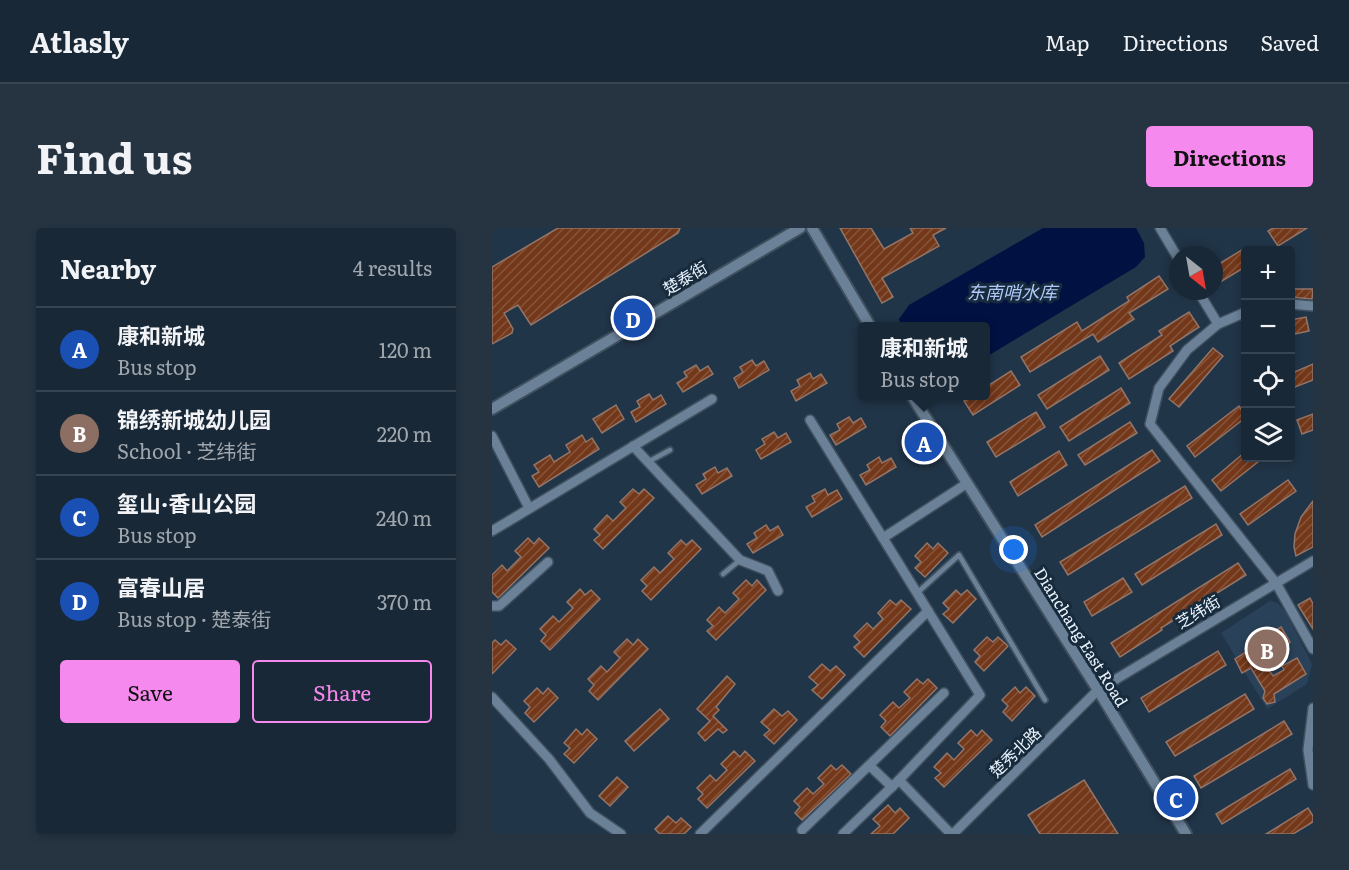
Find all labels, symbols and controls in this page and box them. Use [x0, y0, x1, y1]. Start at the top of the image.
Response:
text: Atlasly [30, 20, 129, 62]
text: Map [1045, 26, 1090, 57]
text: Directions [1123, 26, 1228, 57]
text: Saved [1261, 26, 1319, 57]
text: Find us [36, 125, 193, 187]
button: Directions [1146, 126, 1313, 187]
north arrow [1169, 246, 1223, 300]
map controls [1241, 246, 1295, 462]
button: + [1241, 246, 1295, 300]
text: Nearby [60, 248, 156, 287]
text: 4 results [353, 252, 432, 282]
street label: 楚泰街 [658, 254, 711, 300]
water label: 东南哨水库 [967, 278, 1060, 305]
pin: D [614, 296, 652, 340]
button: − [1241, 300, 1295, 354]
text: 康和新城 [117, 318, 205, 351]
popup [858, 322, 990, 400]
text: 康和新城 [880, 330, 968, 363]
text: A [72, 334, 87, 364]
text: 120 m [379, 334, 432, 364]
text: Bus stop [117, 351, 197, 381]
button: locate [1241, 354, 1295, 408]
text: Bus stop [880, 363, 960, 393]
text: 锦绣新城幼儿园 [117, 402, 271, 435]
button: layers [1241, 408, 1295, 462]
text: B [73, 418, 86, 448]
text: 220 m [377, 418, 432, 448]
pin: A [904, 420, 944, 464]
text: School · 芝纬街 [117, 435, 256, 465]
text: 玺山·香山公园 [117, 486, 256, 519]
text: C [72, 502, 87, 532]
text: 240 m [376, 502, 432, 532]
text: Bus stop [117, 519, 197, 549]
your location [999, 535, 1028, 564]
street label: Dianchang East Road [1029, 562, 1135, 711]
text: 富春山居 [117, 570, 205, 603]
text: D [72, 586, 87, 616]
text: 370 m [377, 586, 432, 616]
street label: 芝纬街 [1171, 588, 1224, 634]
text: Bus stop · 楚泰街 [117, 603, 271, 633]
pin: B [1248, 626, 1286, 672]
button: Save [60, 660, 240, 723]
button: Share [252, 660, 432, 723]
street label: 楚秀北路 [983, 720, 1046, 782]
pin: C [1156, 776, 1196, 820]

